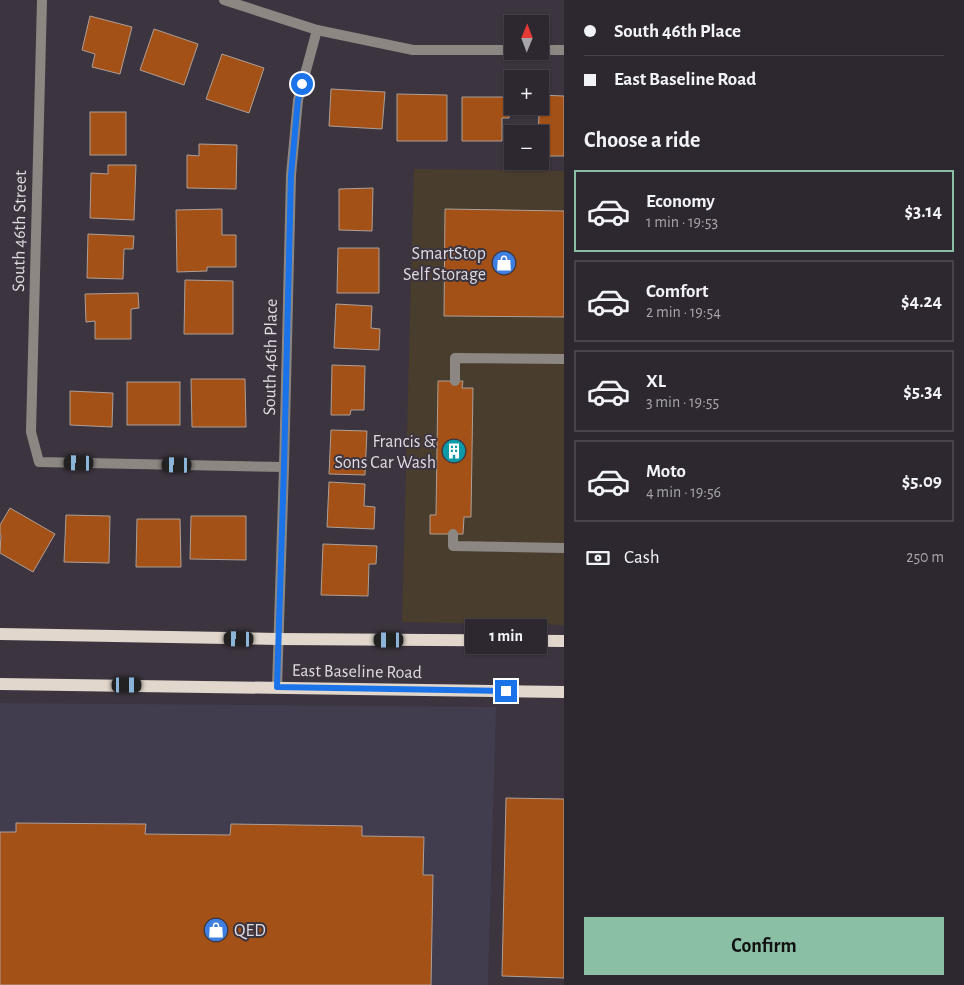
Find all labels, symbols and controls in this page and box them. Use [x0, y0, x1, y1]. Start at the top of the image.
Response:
north arrow [504, 15, 549, 60]
map controls [504, 15, 549, 170]
text: South 46th Place [614, 22, 741, 41]
button: + [504, 70, 549, 115]
text: East Baseline Road [614, 70, 756, 89]
route start [291, 73, 313, 95]
button: − [504, 125, 549, 170]
text: Choose a ride [584, 129, 700, 151]
street label: South 46th Street [10, 170, 30, 292]
icon: car [586, 189, 631, 234]
text: Economy [646, 192, 715, 211]
text: $3.14 [905, 202, 942, 221]
text: 1 min · 19:53 [646, 214, 718, 230]
place label: SmartStop Self Storage [403, 245, 486, 284]
shop icon: SmartStop Self Storage [491, 250, 517, 276]
icon: car [586, 279, 631, 324]
text: Comfort [646, 282, 708, 301]
text: $4.24 [901, 292, 942, 311]
street label: South 46th Place [261, 298, 281, 416]
text: 2 min · 19:54 [646, 304, 721, 320]
icon: car [586, 369, 631, 414]
text: XL [646, 372, 666, 391]
text: $5.34 [903, 382, 942, 401]
text: 3 min · 19:55 [646, 394, 719, 410]
place label: Francis & Sons Car Wash [335, 433, 436, 472]
building icon: Francis & Sons Car Wash [441, 438, 467, 464]
car [63, 455, 94, 471]
car [161, 457, 192, 473]
icon: car [586, 459, 631, 504]
text: Moto [646, 462, 686, 481]
text: $5.09 [902, 472, 942, 491]
text: 4 min · 19:56 [646, 484, 721, 500]
icon: cash [584, 544, 612, 572]
text: Cash [624, 548, 660, 567]
text: 250 m [906, 549, 944, 565]
callout: 1 min [465, 618, 547, 654]
text: 1 min [489, 628, 523, 644]
car [223, 631, 254, 647]
car [374, 633, 404, 648]
street label: East Baseline Road [292, 662, 422, 682]
car [112, 678, 142, 693]
route end [495, 680, 517, 702]
shop icon: QED [203, 917, 229, 943]
button: Confirm [584, 917, 944, 975]
place label: QED [234, 922, 266, 940]

